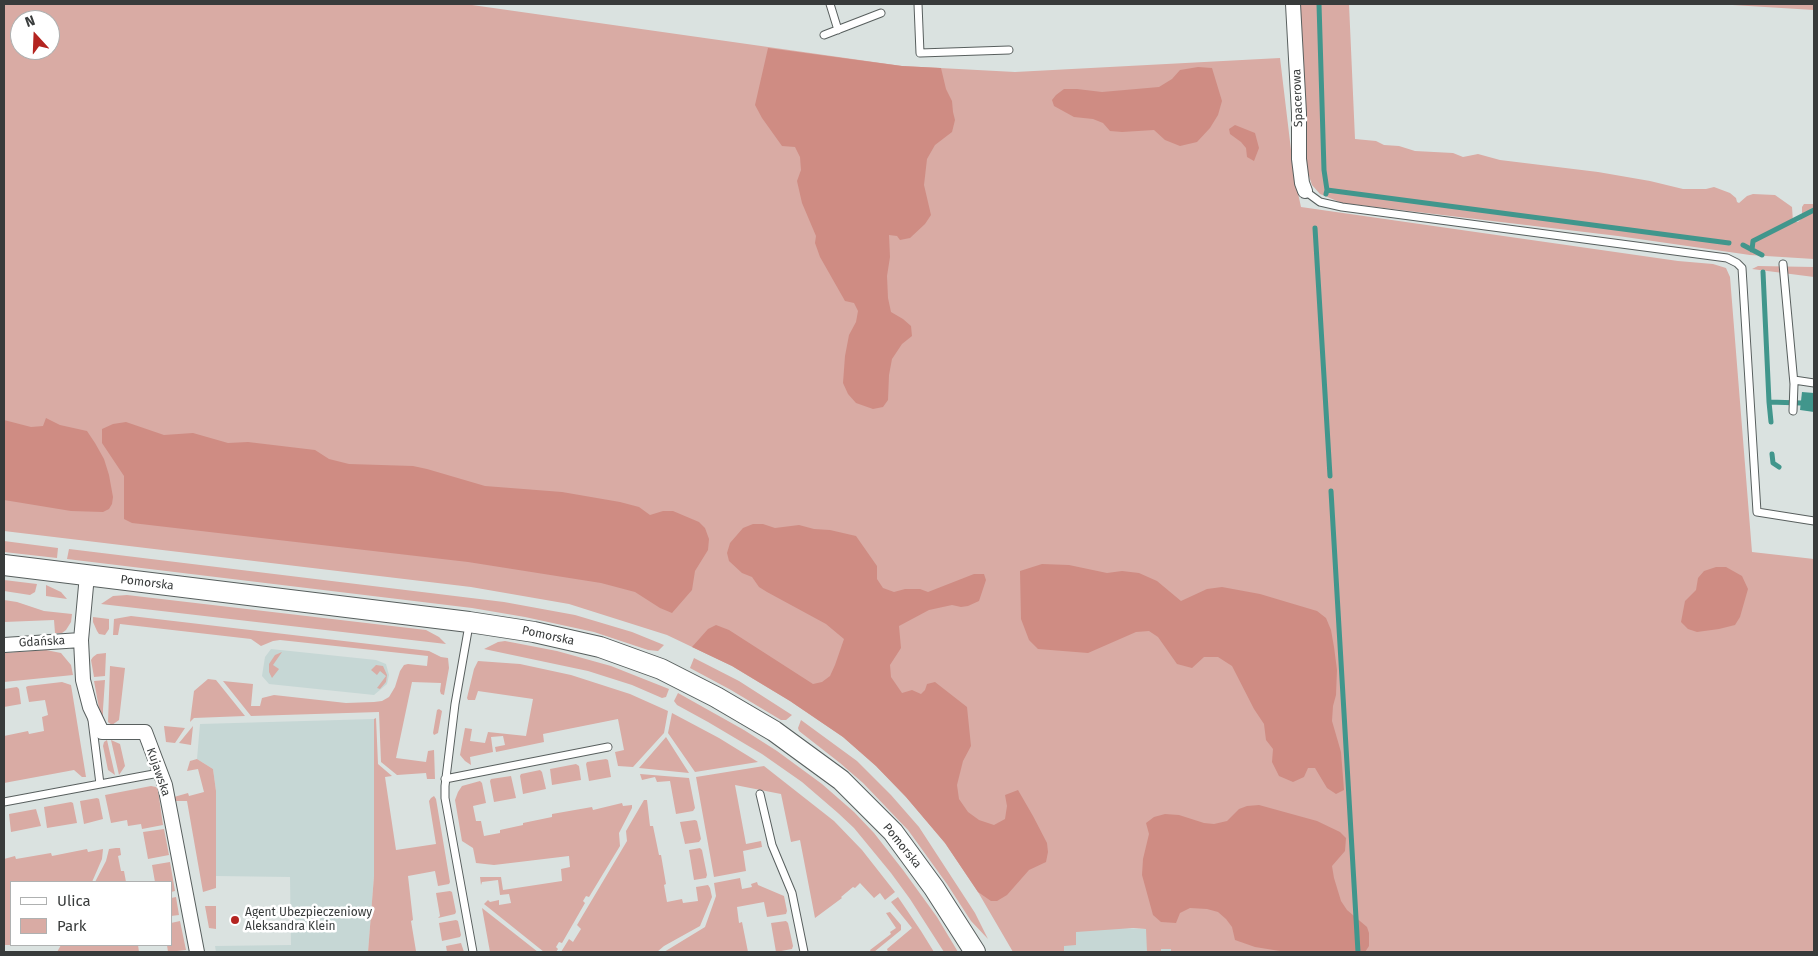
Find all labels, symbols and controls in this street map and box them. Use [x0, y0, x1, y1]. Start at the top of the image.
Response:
north arrow [10, 10, 60, 60]
text: N [23, 12, 37, 31]
street label: Spacerowa [1290, 69, 1306, 127]
street label: Pomorska [120, 573, 174, 593]
street label: Pomorska [520, 623, 576, 649]
street label: Gdańska [18, 634, 66, 650]
street label: Kujawska [143, 746, 173, 798]
street label: Pomorska [880, 821, 924, 871]
legend [10, 881, 172, 946]
text: Ulica [57, 892, 91, 910]
place label: Agent Ubezpieczeniowy Aleksandra Klein [245, 906, 372, 934]
marker: Agent Ubezpieczeniowy Aleksandra Klein [229, 914, 241, 926]
text: Park [57, 917, 87, 935]

